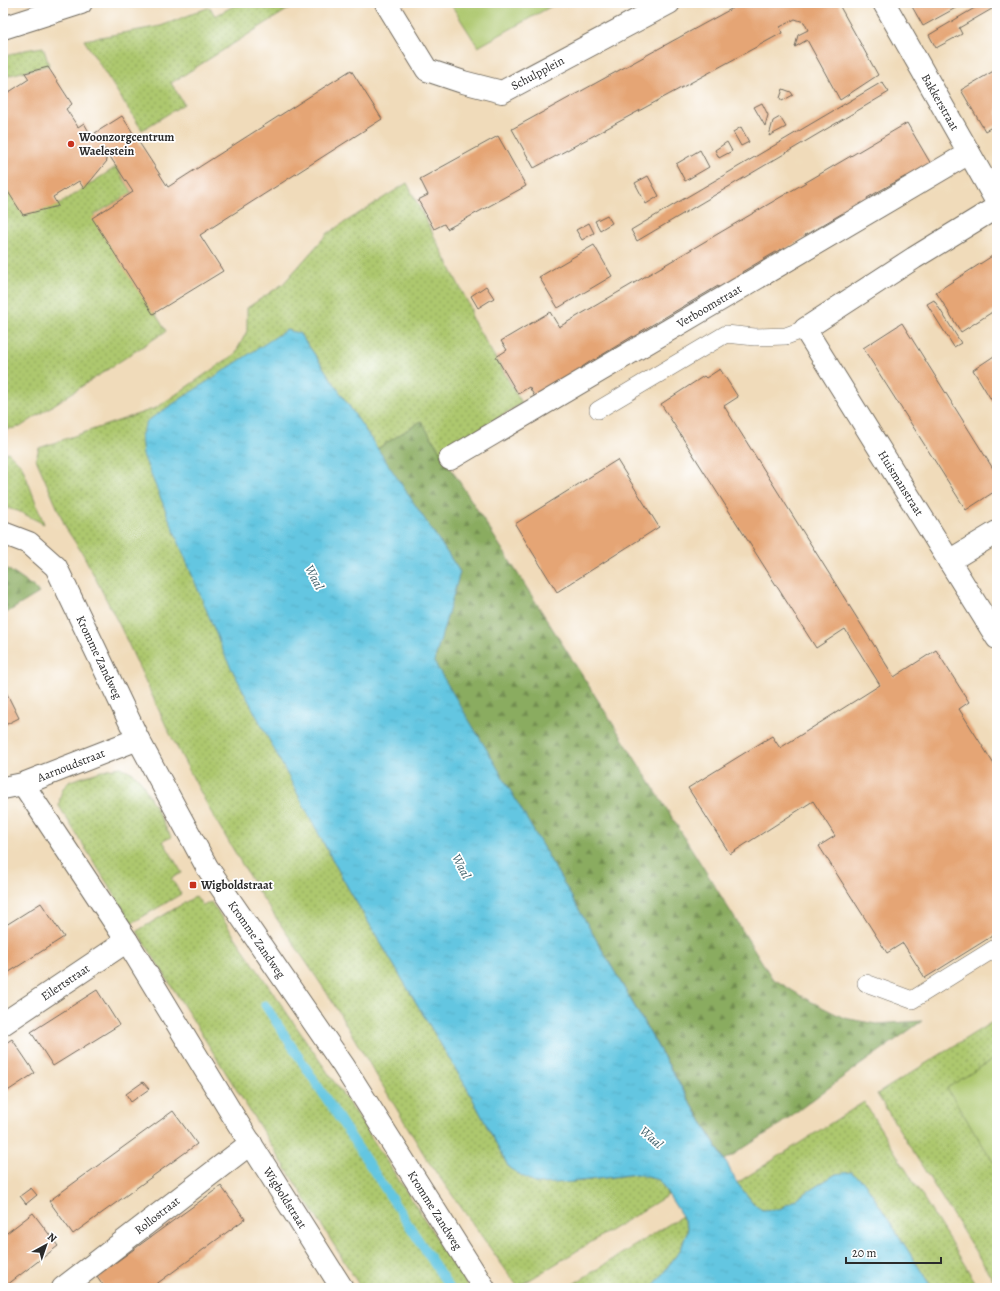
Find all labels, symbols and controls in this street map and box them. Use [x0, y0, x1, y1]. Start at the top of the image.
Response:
street label: Schulpplein [508, 52, 567, 94]
street label: Bakkerstraat [918, 71, 963, 133]
place label: Woonzorgcentrum Waelestein [78, 129, 174, 159]
marker: Woonzorgcentrum Waelestein [66, 139, 76, 149]
street label: Verboomstraat [673, 281, 745, 332]
street label: Huismanstraat [874, 447, 927, 519]
water label: Waal [301, 562, 328, 593]
street label: Kromme Zandweg [72, 613, 126, 702]
street label: Aarnoudstraat [34, 745, 107, 786]
water label: Waal [448, 851, 475, 882]
place label: Wigboldstraat [200, 877, 273, 893]
marker: Wigboldstraat [188, 880, 198, 890]
street label: Kromme Zandweg [225, 898, 289, 982]
street label: Eilertstraat [38, 960, 93, 1004]
water label: Waal [636, 1122, 668, 1153]
street label: Wigboldstraat [259, 1163, 311, 1232]
street label: Kromme Zandweg [404, 1168, 466, 1253]
street label: Rollostraat [131, 1193, 183, 1238]
north arrow [26, 1225, 66, 1265]
text: N [44, 1229, 60, 1246]
scale bar [846, 1239, 941, 1265]
text: 20 m [852, 1245, 876, 1261]

